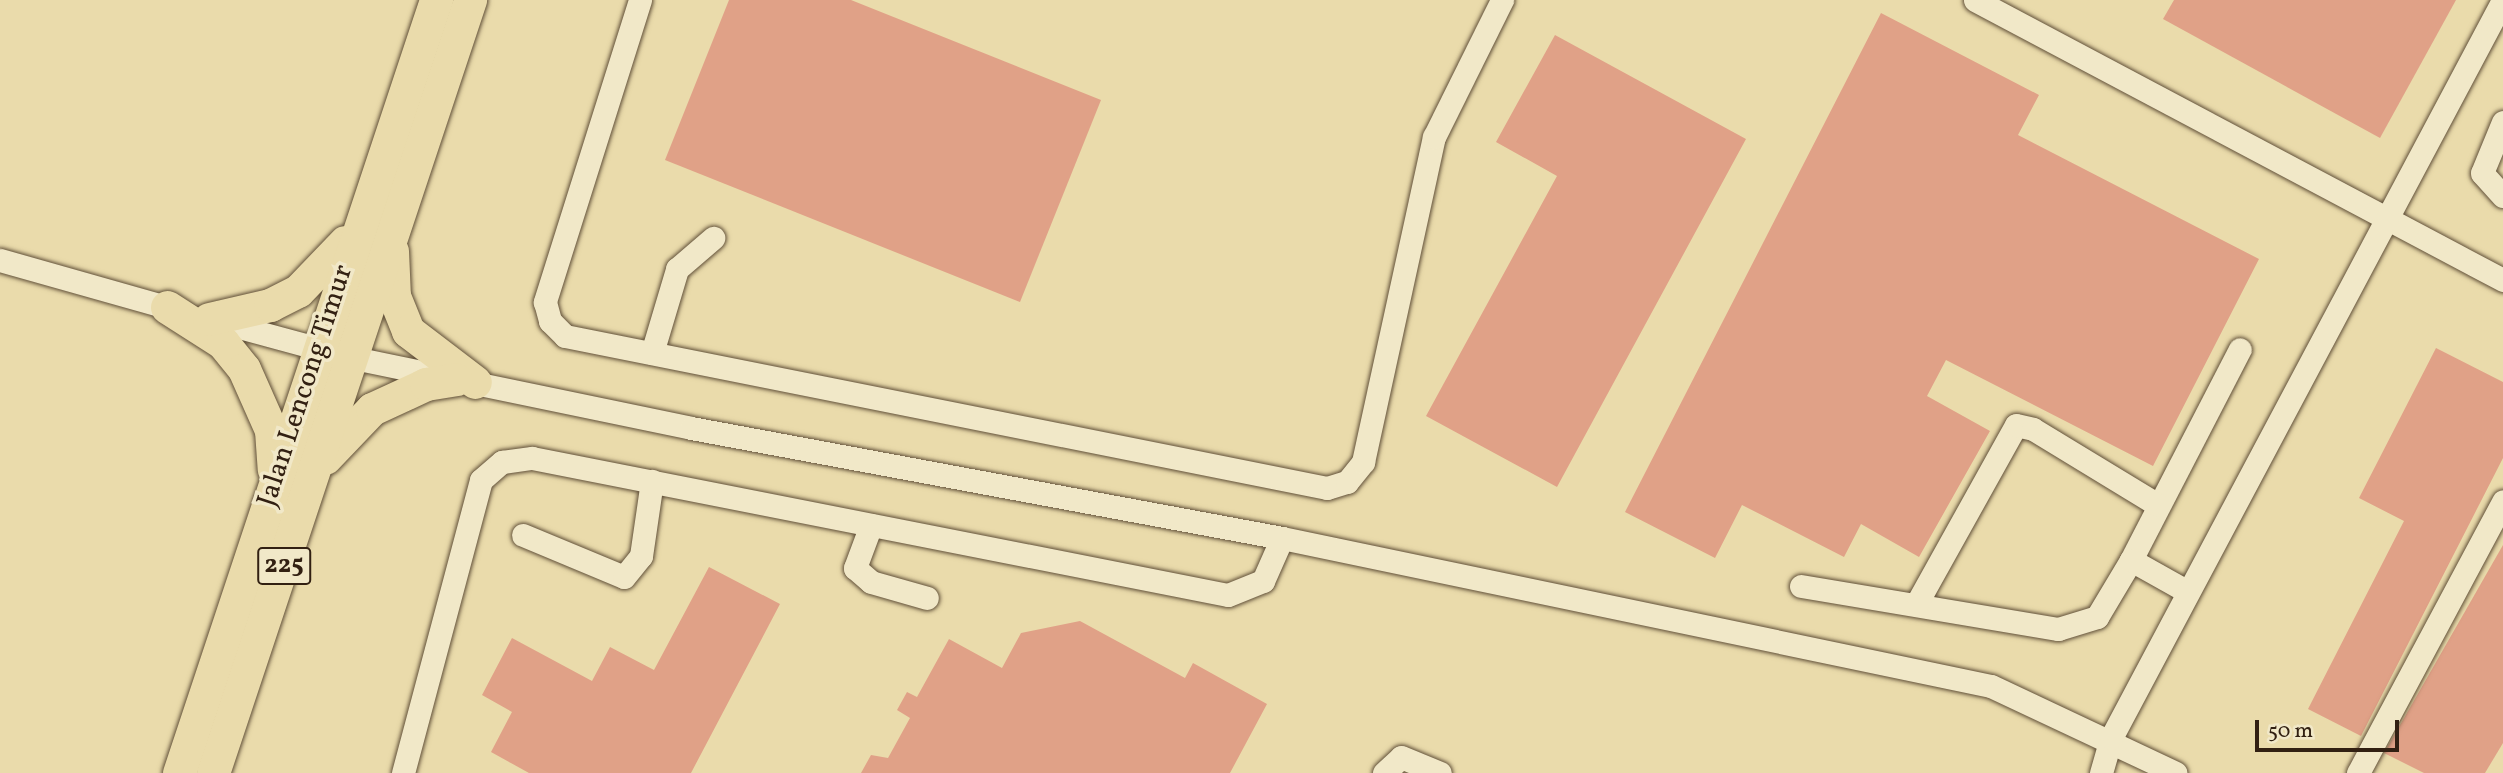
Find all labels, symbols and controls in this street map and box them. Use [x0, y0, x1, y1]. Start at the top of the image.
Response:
street label: Jalan Lencong Timur [251, 260, 361, 512]
road number: 225 [256, 544, 312, 588]
scale bar [2258, 706, 2402, 750]
text: 50 m [2268, 717, 2313, 746]

